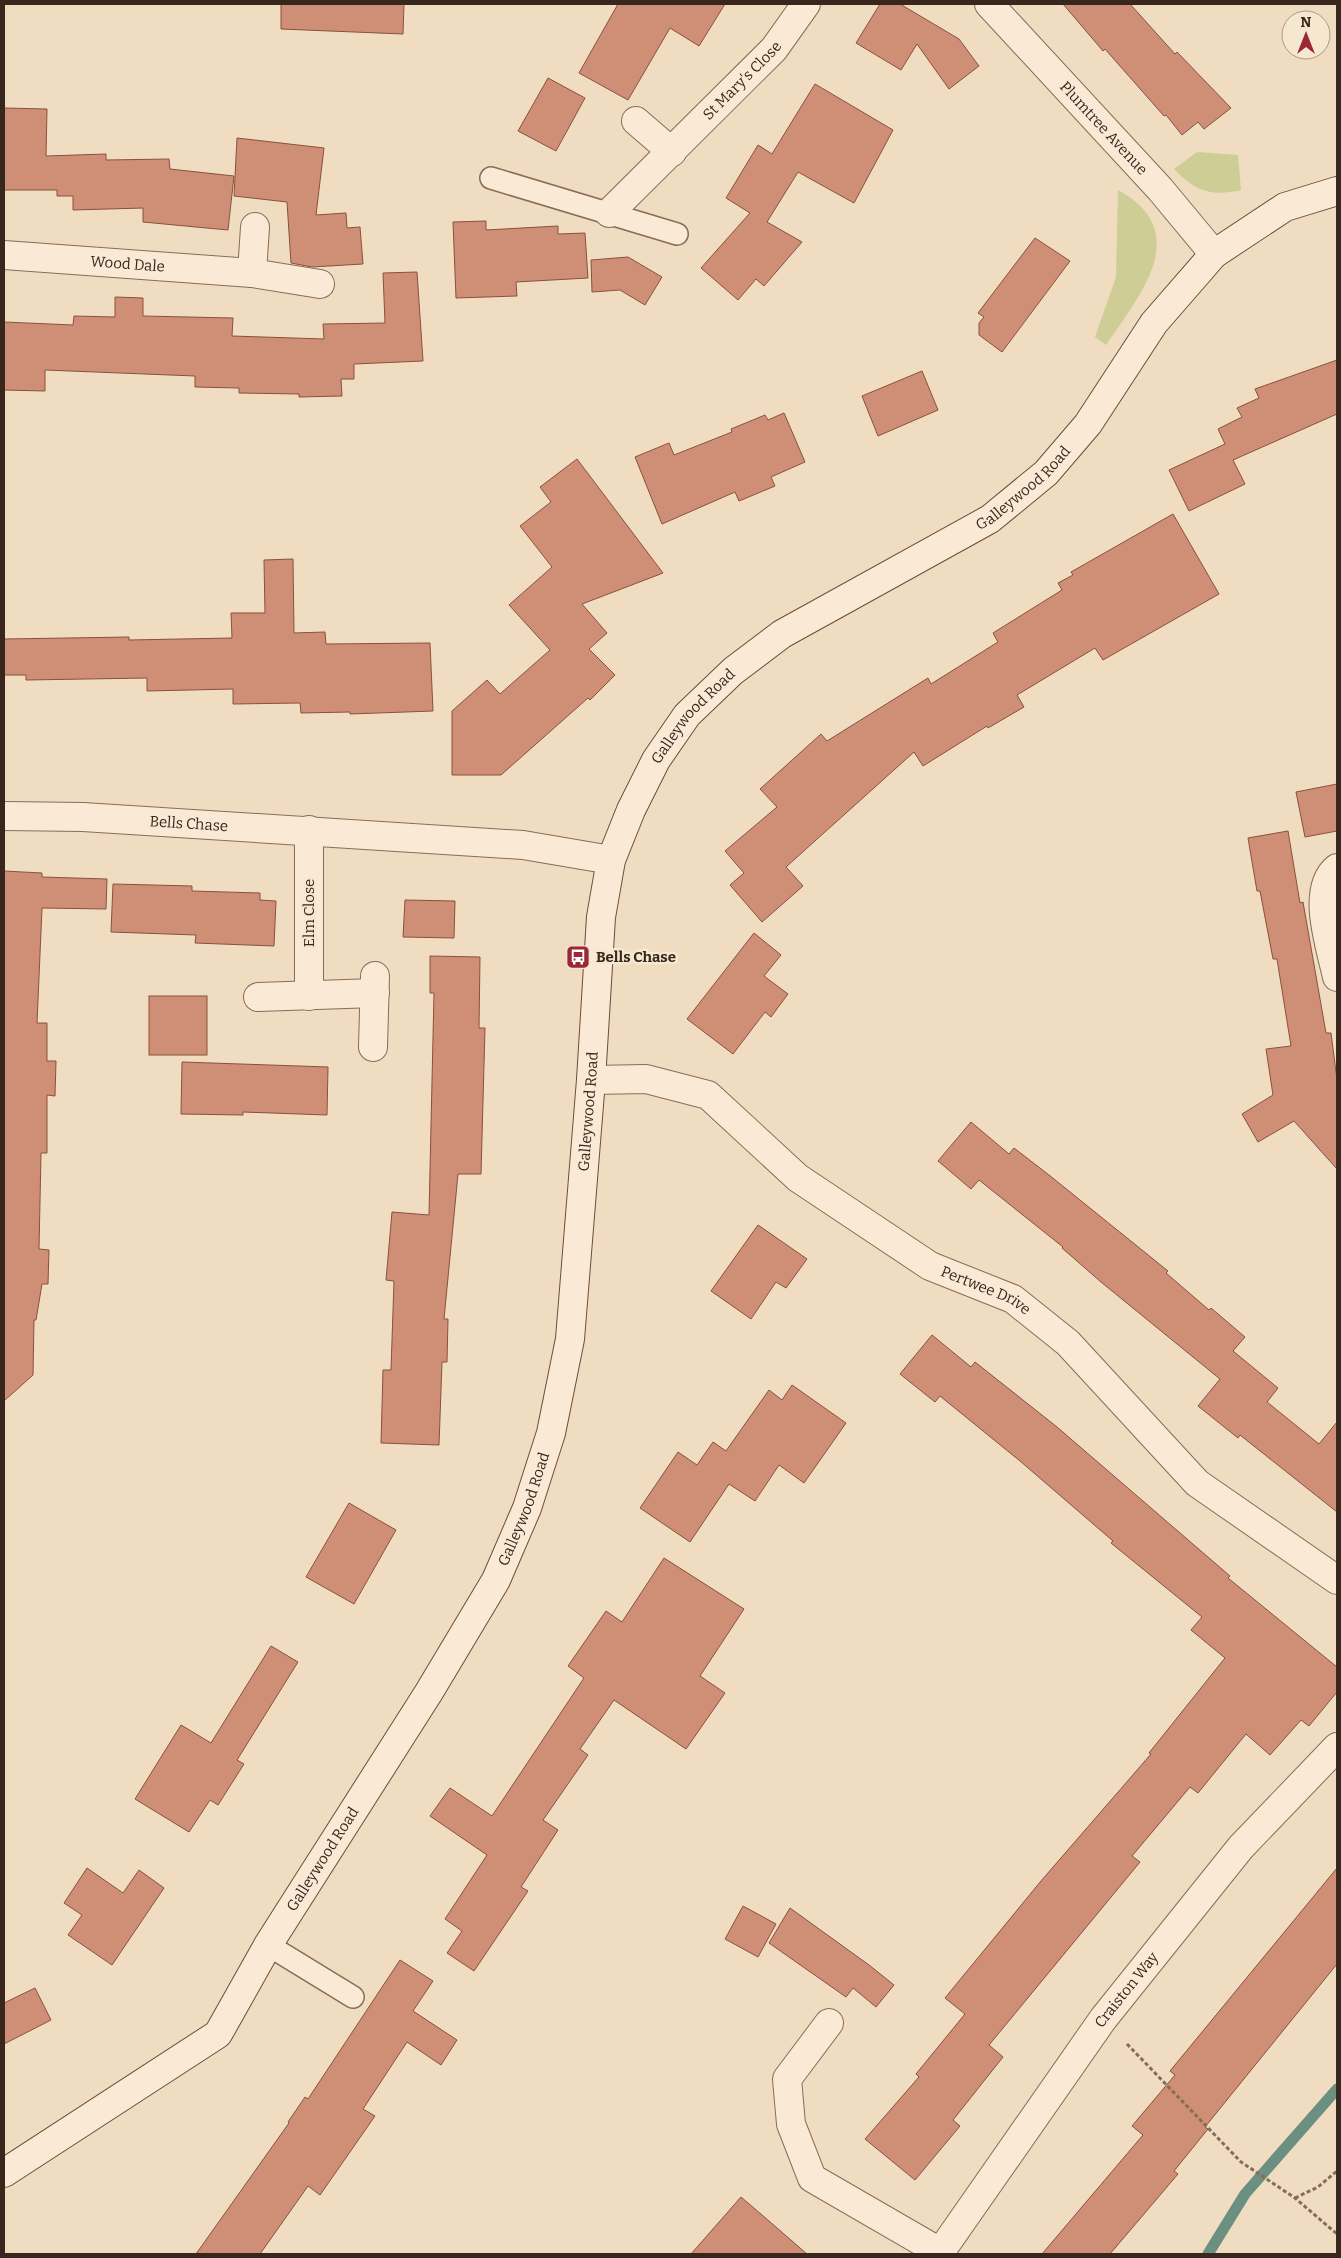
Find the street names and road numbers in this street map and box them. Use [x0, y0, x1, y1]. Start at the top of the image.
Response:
street label: St Mary's Close [699, 38, 786, 123]
street label: Plumtree Avenue [1056, 78, 1151, 179]
street label: Wood Dale [90, 252, 166, 276]
street label: Galleywood Road [973, 442, 1074, 534]
street label: Galleywood Road [647, 665, 739, 767]
street label: Bells Chase [149, 812, 229, 835]
street label: Elm Close [300, 879, 318, 947]
street label: Galleywood Road [575, 1051, 602, 1172]
street label: Pertwee Drive [938, 1262, 1034, 1319]
street label: Galleywood Road [494, 1450, 553, 1569]
street label: Galleywood Road [283, 1804, 363, 1915]
street label: Craiston Way [1091, 1948, 1162, 2031]

